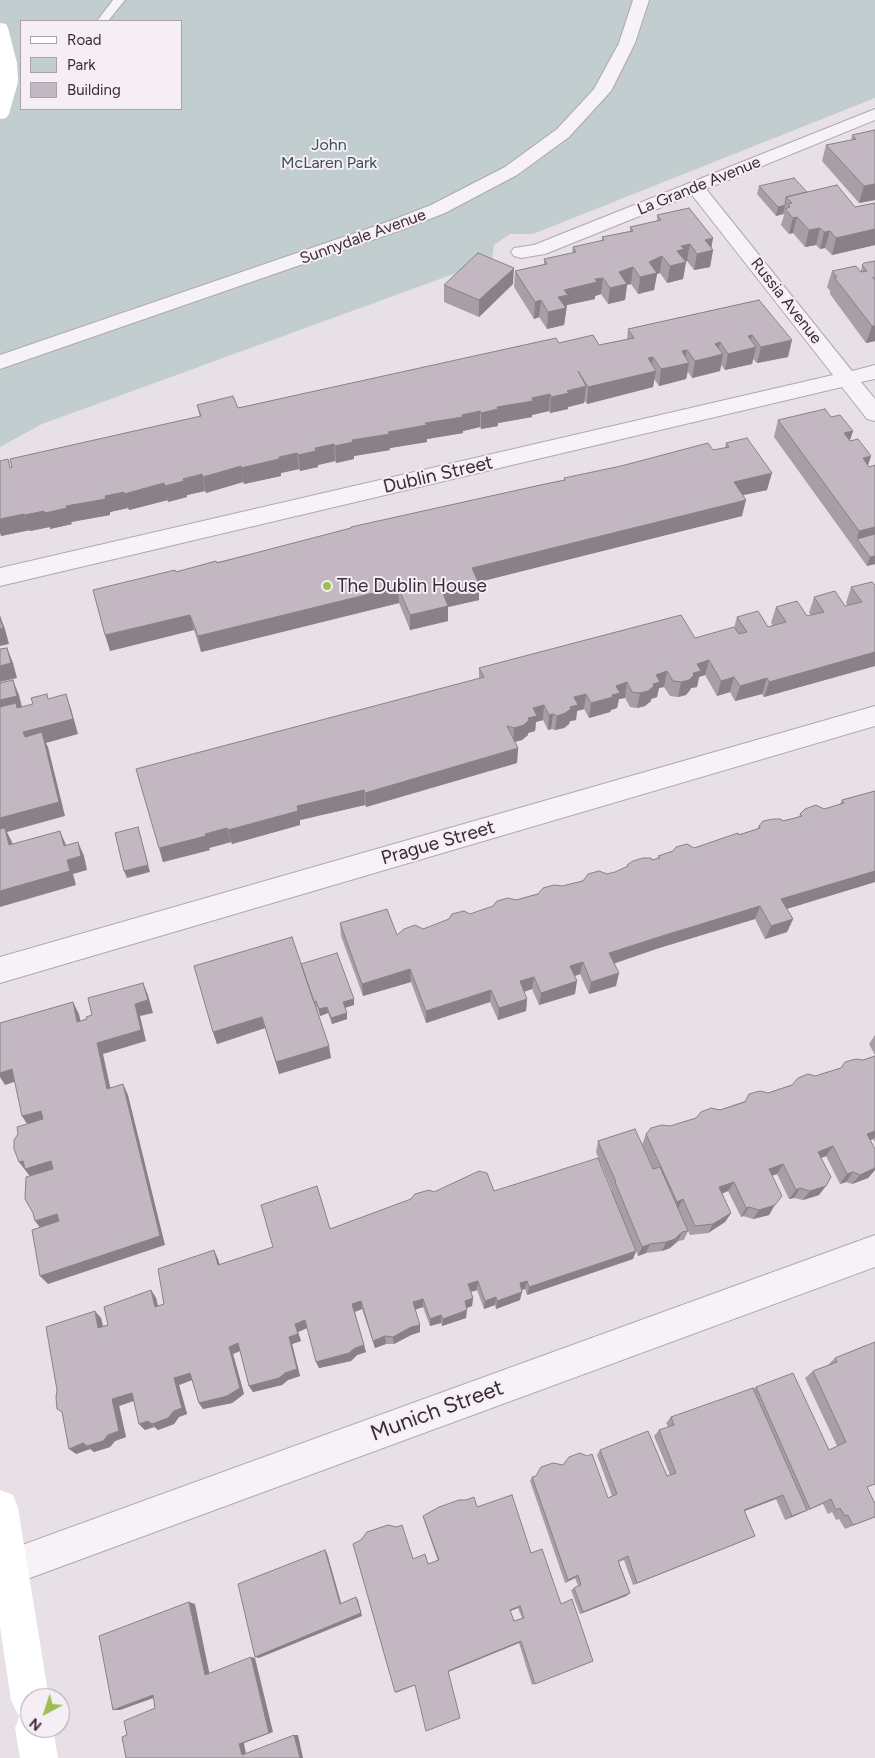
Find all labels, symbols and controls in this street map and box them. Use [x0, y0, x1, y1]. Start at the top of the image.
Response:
legend [20, 20, 182, 110]
text: Road [67, 31, 102, 49]
text: Park [67, 56, 96, 74]
text: Building [67, 81, 121, 99]
park label: John McLaren Park [281, 135, 377, 173]
street label: La Grande Avenue [635, 153, 763, 219]
street label: Sunnydale Avenue [297, 205, 429, 269]
street label: Russia Avenue [746, 254, 826, 348]
street label: Dublin Street [381, 451, 495, 499]
place label: The Dublin House [337, 575, 487, 597]
marker: The Dublin House [321, 580, 333, 592]
street label: Prague Street [379, 816, 497, 870]
street label: Munich Street [367, 1375, 507, 1447]
north arrow [20, 1688, 70, 1738]
text: N [26, 1714, 45, 1734]

